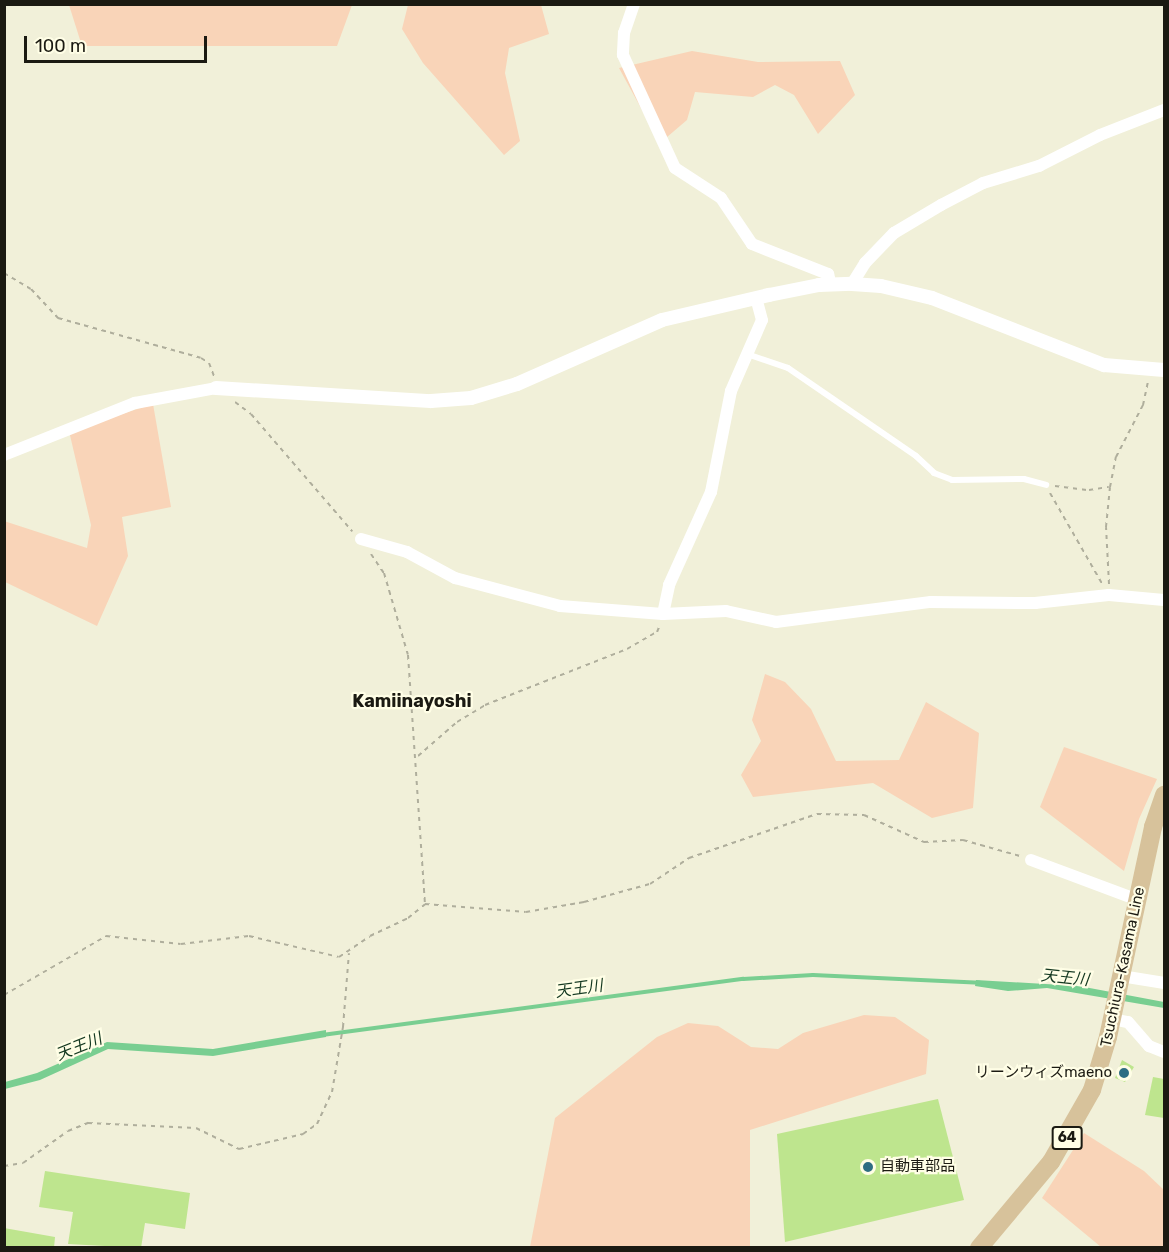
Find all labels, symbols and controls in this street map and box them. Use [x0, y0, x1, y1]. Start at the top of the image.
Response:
scale bar [27, 24, 210, 62]
text: 100 m [35, 35, 86, 57]
district label: Kamiinayoshi [352, 690, 472, 712]
street label: Tsuchiura-Kasama Line [1097, 885, 1149, 1049]
water label: 天王川 [1040, 966, 1090, 990]
water label: 天王川 [554, 976, 604, 1002]
water label: 天王川 [53, 1029, 105, 1065]
place label: リーンウィズmaeno [974, 1064, 1112, 1082]
marker: リーンウィズmaeno [1117, 1066, 1131, 1080]
road number: 64 [1050, 1127, 1084, 1149]
place label: 自動車部品 [880, 1158, 955, 1176]
marker: 自動車部品 [861, 1160, 875, 1174]

